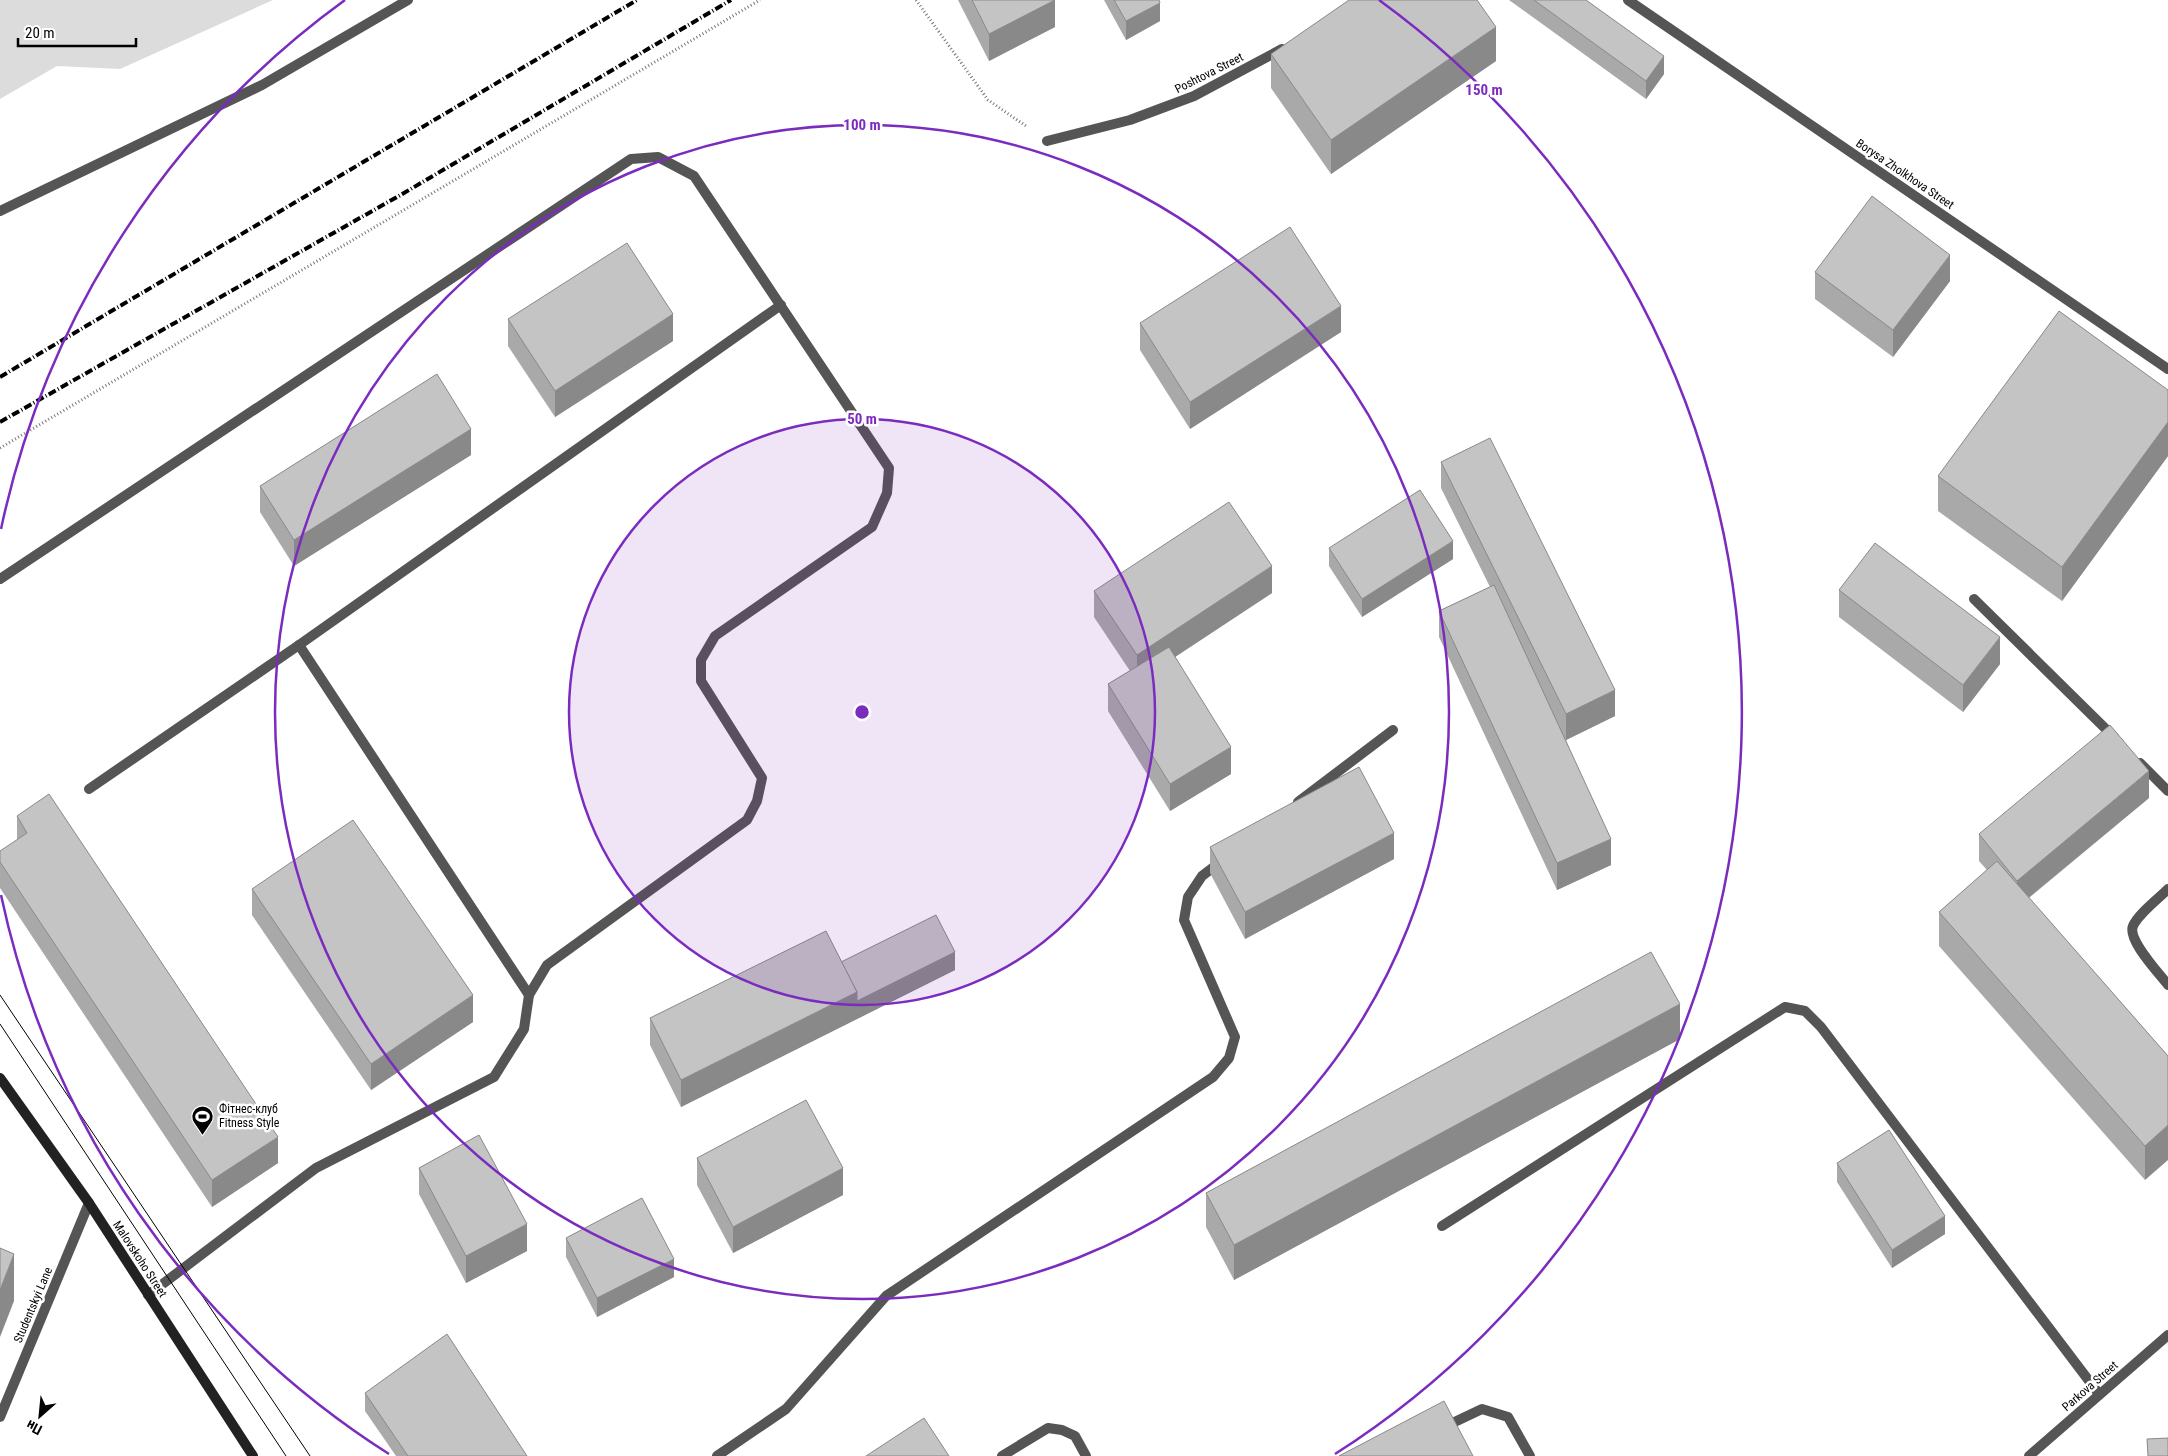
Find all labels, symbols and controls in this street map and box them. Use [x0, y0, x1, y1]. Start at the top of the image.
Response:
scale bar [18, 15, 135, 47]
text: 20 m [25, 24, 55, 42]
street label: Poshtova Street [1172, 50, 1246, 96]
text: 150 m [1465, 81, 1503, 99]
text: 100 m [843, 116, 881, 134]
street label: Borysa Zholkhova Street [1853, 136, 1957, 212]
text: 50 m [847, 410, 877, 428]
centre of rings [853, 703, 871, 721]
place label: Фітнес-клуб Fitness Style [219, 1102, 280, 1130]
sports icon: Фітнес-клуб Fitness Style [191, 1104, 215, 1135]
street label: Malovskoho Street [110, 1218, 170, 1300]
street label: Studentskyi Lane [11, 1265, 55, 1345]
street label: Parkova Street [2059, 1358, 2121, 1414]
north arrow [15, 1391, 65, 1441]
text: Пн [24, 1417, 45, 1438]

